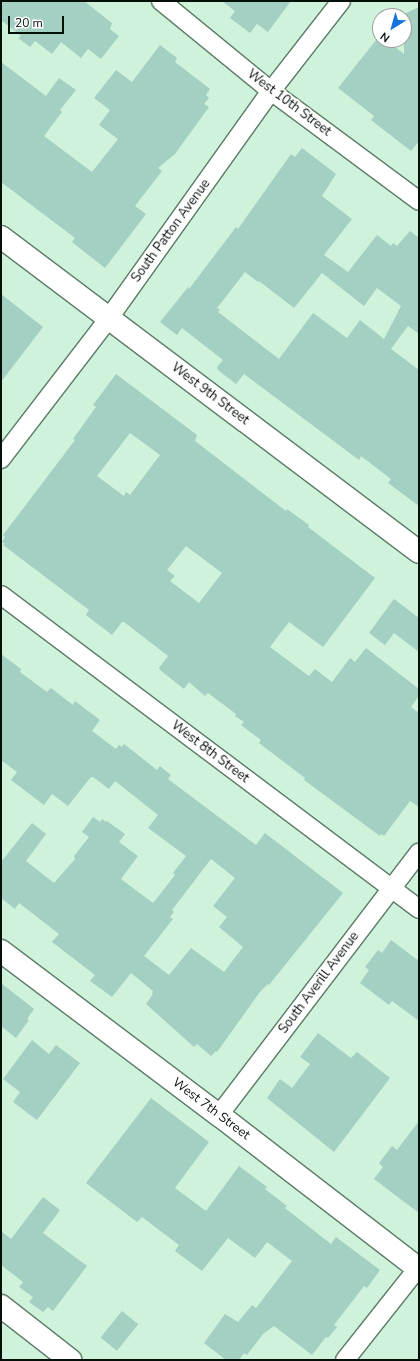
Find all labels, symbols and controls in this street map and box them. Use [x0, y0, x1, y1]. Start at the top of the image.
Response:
scale bar [10, 8, 66, 34]
north arrow [372, 8, 412, 48]
text: 20 m [15, 15, 43, 31]
text: N [377, 29, 393, 46]
street label: West 10th Street [244, 66, 334, 140]
street label: South Patton Avenue [128, 176, 214, 286]
street label: West 9th Street [168, 360, 252, 428]
street label: West 8th Street [168, 718, 252, 786]
street label: South Averill Avenue [276, 929, 362, 1037]
street label: West 7th Street [169, 1075, 253, 1143]

